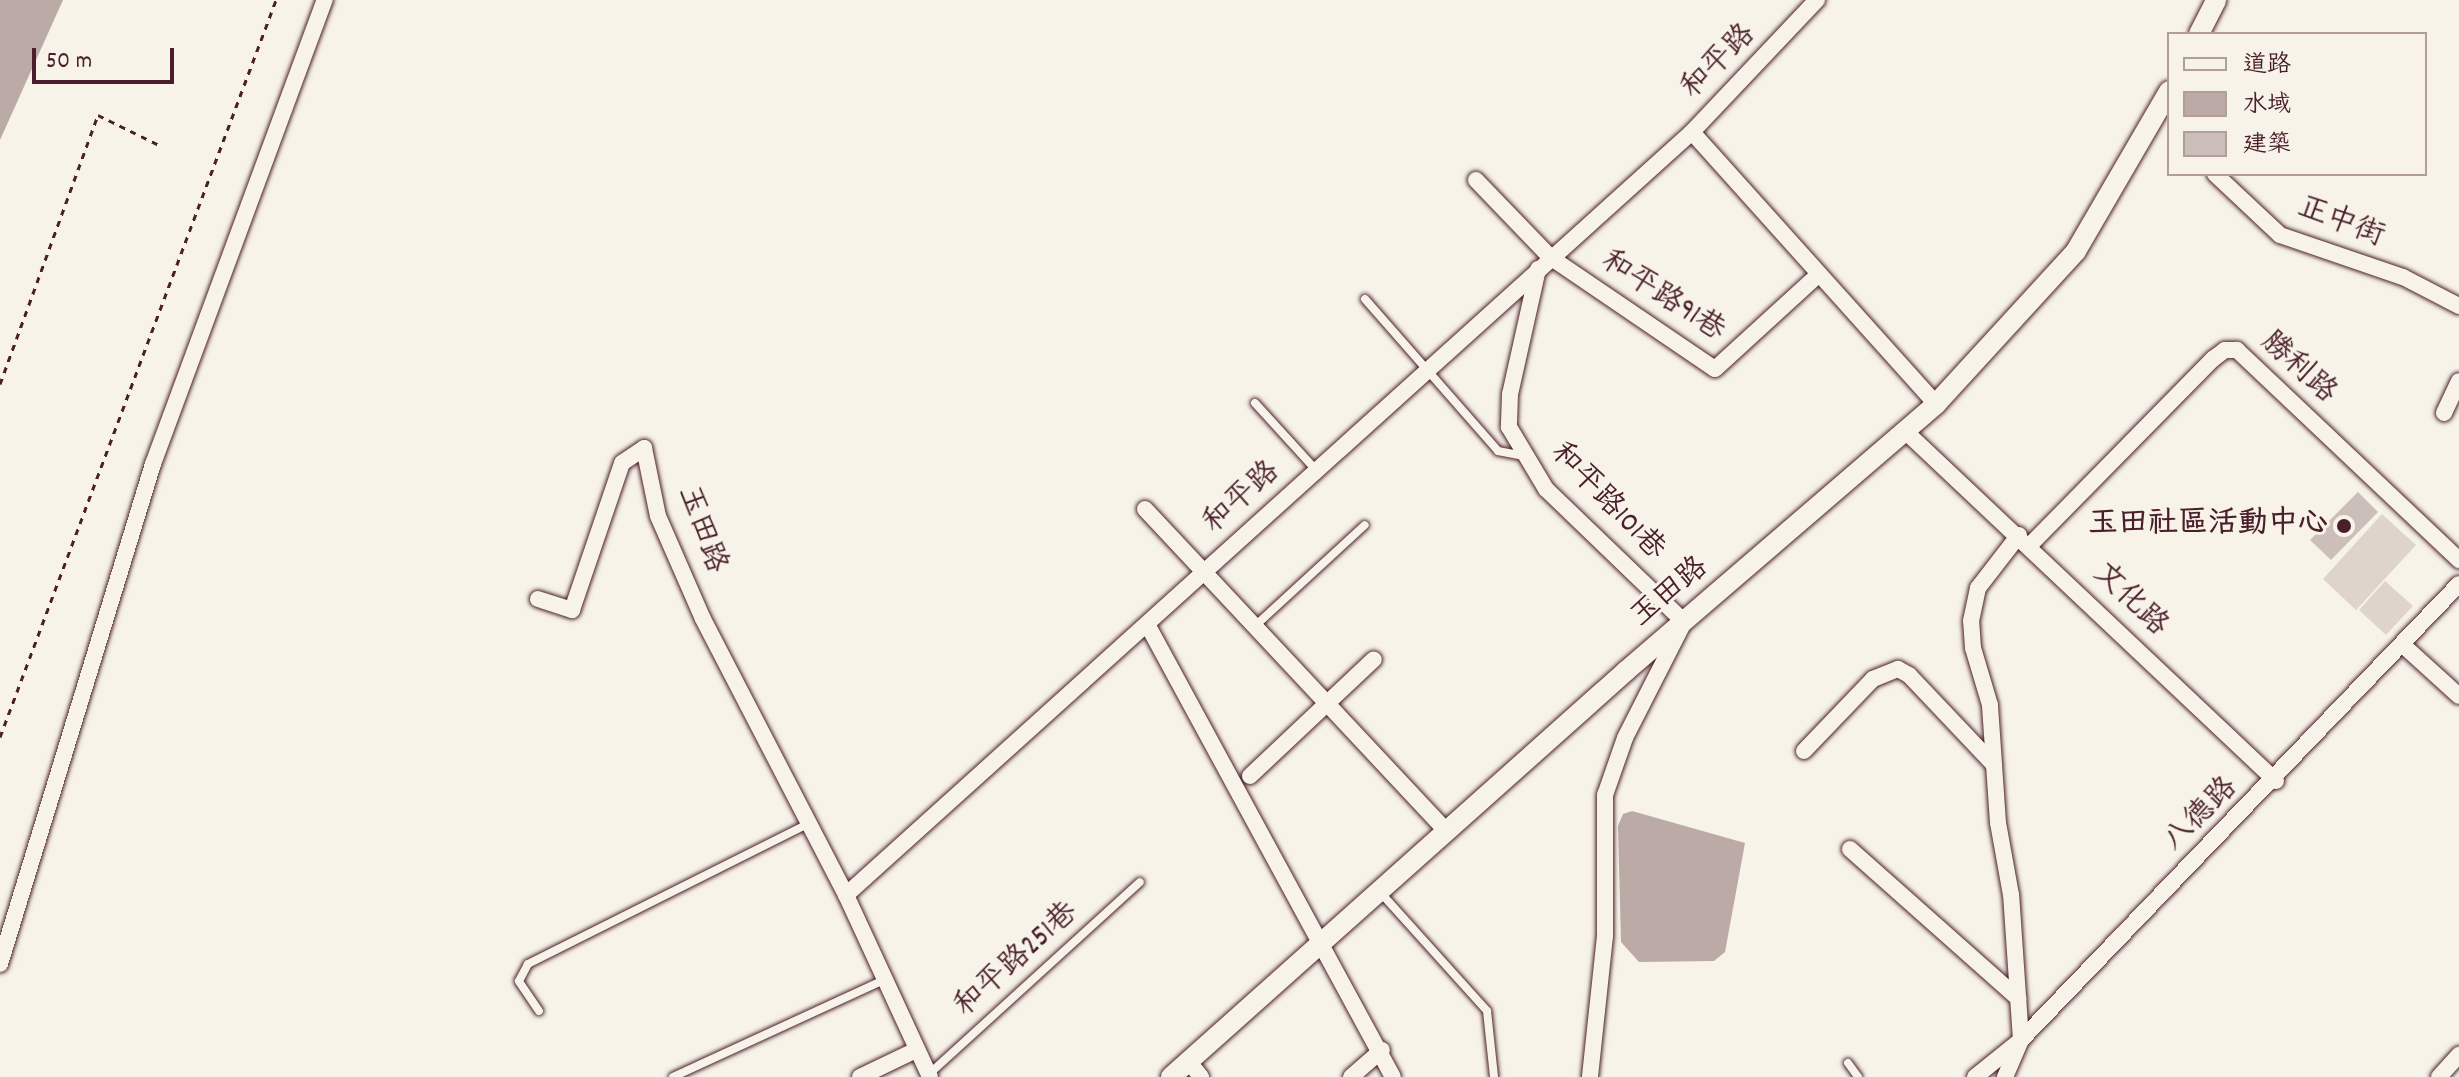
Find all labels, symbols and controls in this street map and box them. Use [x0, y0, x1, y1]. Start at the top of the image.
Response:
street label: 和平路 [1675, 18, 1765, 108]
scale bar [36, 32, 178, 82]
legend [2167, 32, 2427, 176]
text: 50 m [46, 45, 92, 79]
text: 道路 [2243, 49, 2291, 83]
text: 水域 [2243, 89, 2291, 123]
text: 建築 [2243, 129, 2291, 163]
street label: 正中街 [2292, 191, 2388, 257]
street label: 和平路91巷 [1593, 245, 1731, 351]
street label: 勝利路 [2252, 326, 2342, 412]
street label: 和平路101巷 [1541, 437, 1671, 569]
street label: 和平路 [1198, 456, 1288, 542]
street label: 玉田路 [668, 482, 732, 578]
place label: 玉田社區活動中心 [2088, 508, 2328, 544]
marker: 玉田社區活動中心 [2335, 517, 2353, 535]
street label: 玉田路 [1625, 551, 1717, 637]
street label: 文化路 [2084, 557, 2174, 645]
street label: 八德路 [2157, 771, 2247, 861]
street label: 和平路251巷 [949, 896, 1087, 1026]

